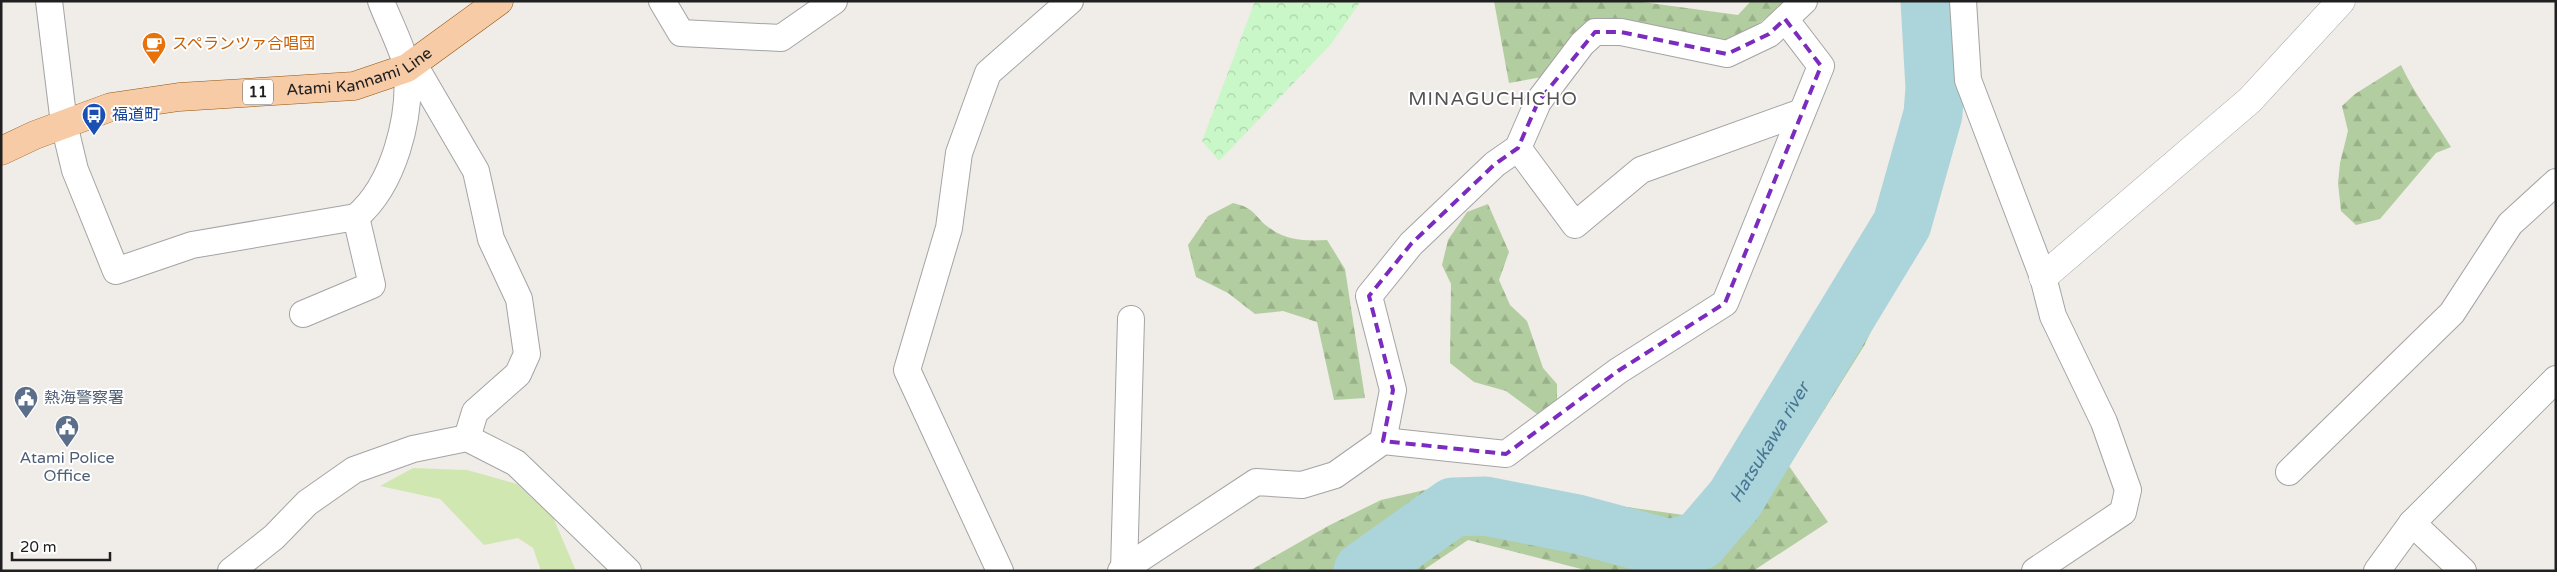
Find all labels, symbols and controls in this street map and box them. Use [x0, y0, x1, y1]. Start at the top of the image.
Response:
cafe icon: スペランツァ合唱団 [141, 31, 167, 65]
place label: スペランツァ合唱団 [172, 34, 315, 54]
street label: Atami Kannami Line [286, 43, 436, 100]
road number: 11 [243, 80, 273, 104]
district label: MINAGUCHICHO [1408, 88, 1578, 110]
bus stop icon: 福道町 [81, 102, 107, 136]
place label: 福道町 [112, 105, 160, 125]
water label: Hatsukawa river [1724, 377, 1815, 507]
public building icon: 熱海警察署 [13, 385, 39, 419]
place label: 熱海警察署 [44, 388, 124, 408]
public building icon: Atami Police Office [54, 414, 80, 448]
place label: Atami Police Office [19, 448, 115, 486]
scale bar [12, 530, 110, 562]
text: 20 m [20, 538, 57, 556]

